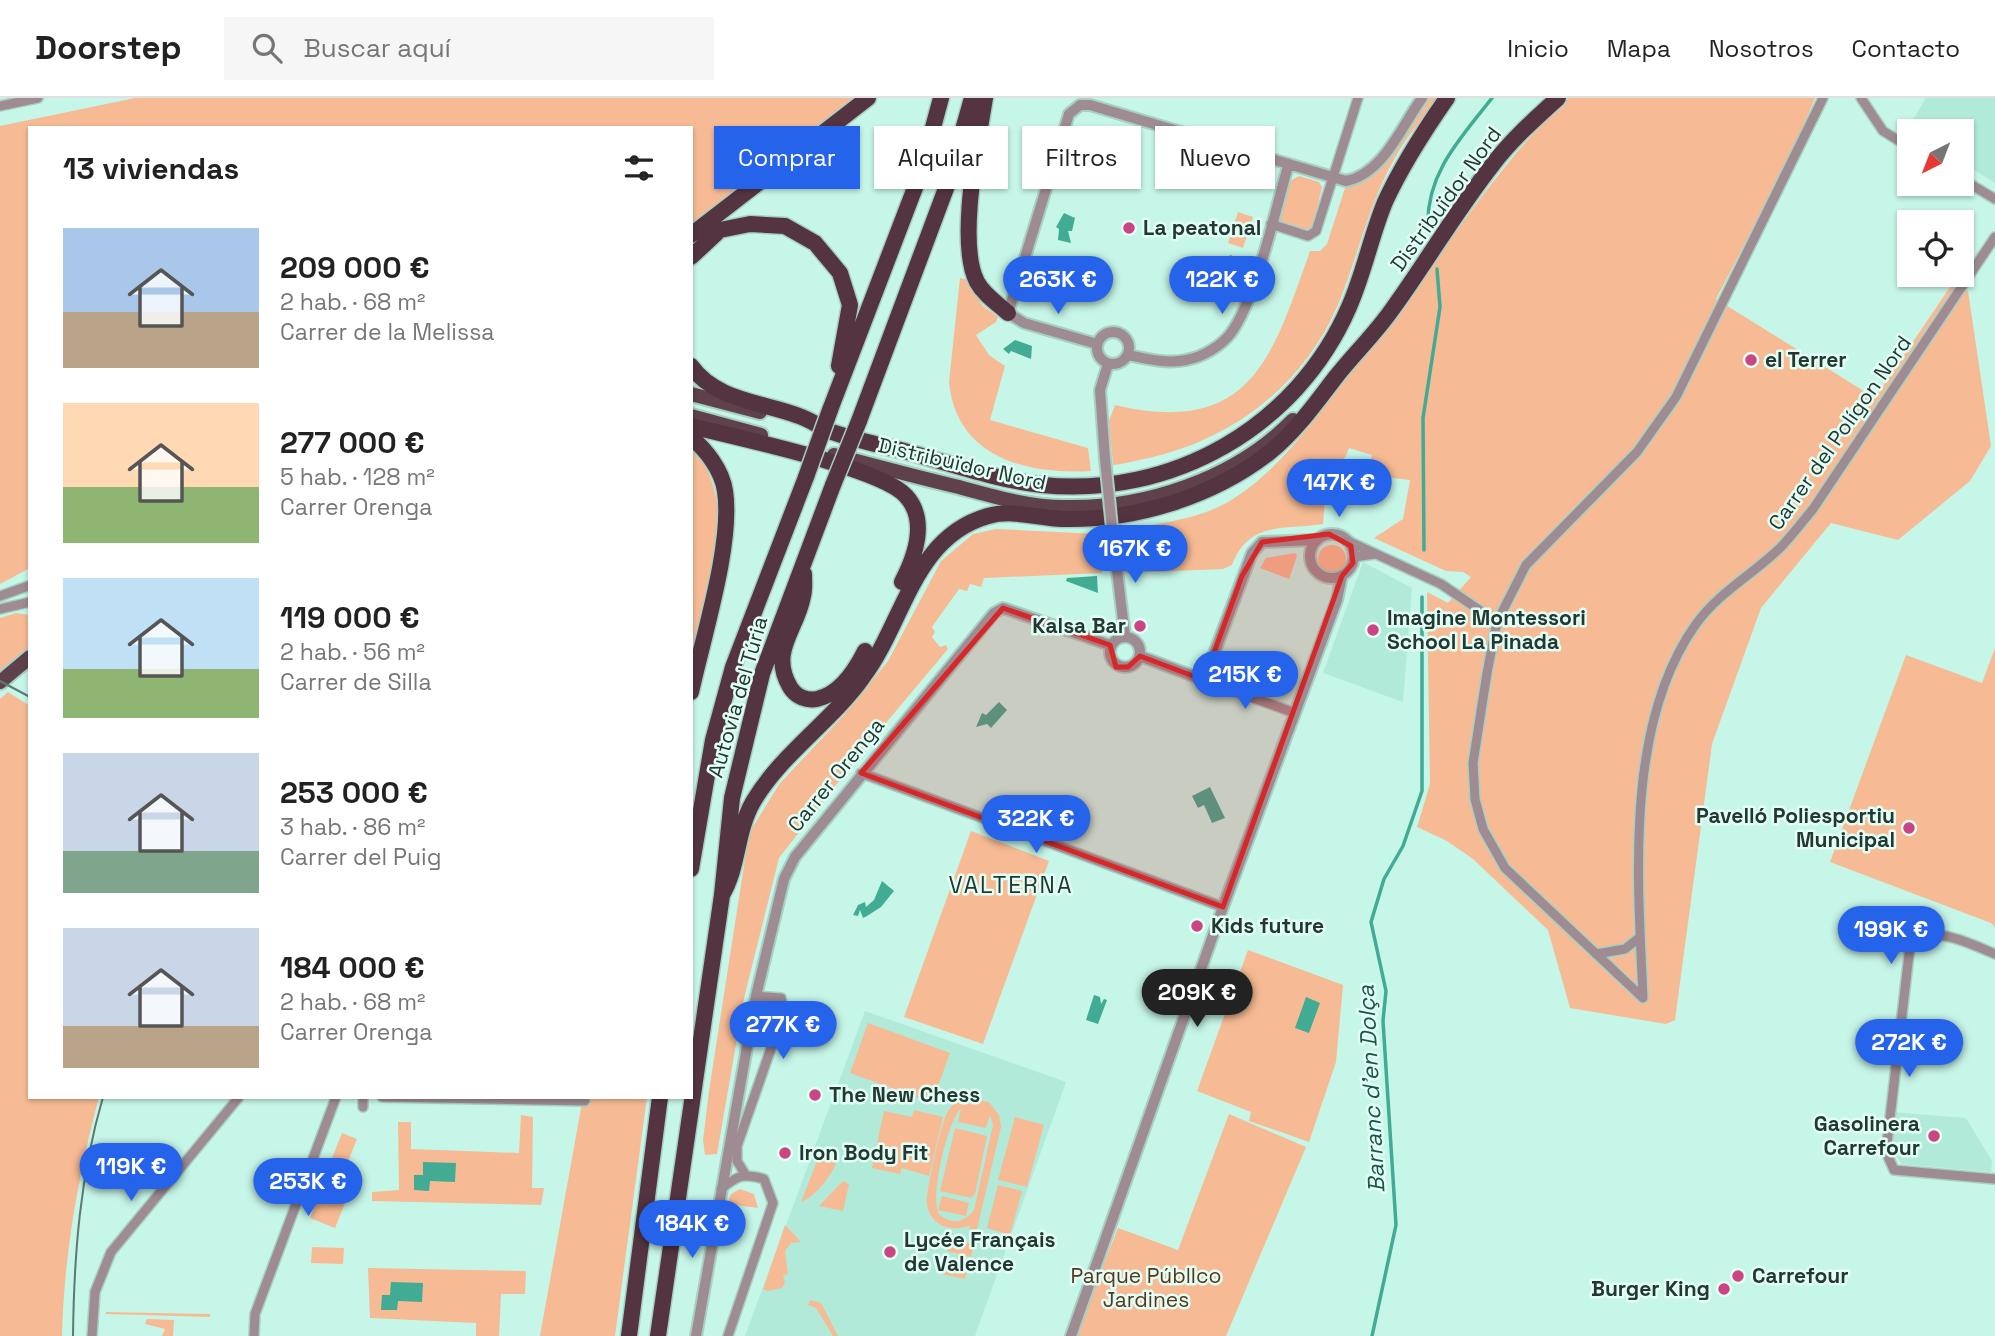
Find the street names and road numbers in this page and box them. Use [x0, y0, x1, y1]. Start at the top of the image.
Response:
street label: Distribuïdor Nord [1384, 121, 1507, 276]
street label: Carrer del Polígon Nord [1762, 330, 1917, 535]
street label: Distribuïdor Nord [875, 431, 1049, 496]
street label: Autovia del Túria [702, 613, 773, 781]
street label: Carrer Orenga [781, 712, 890, 837]

